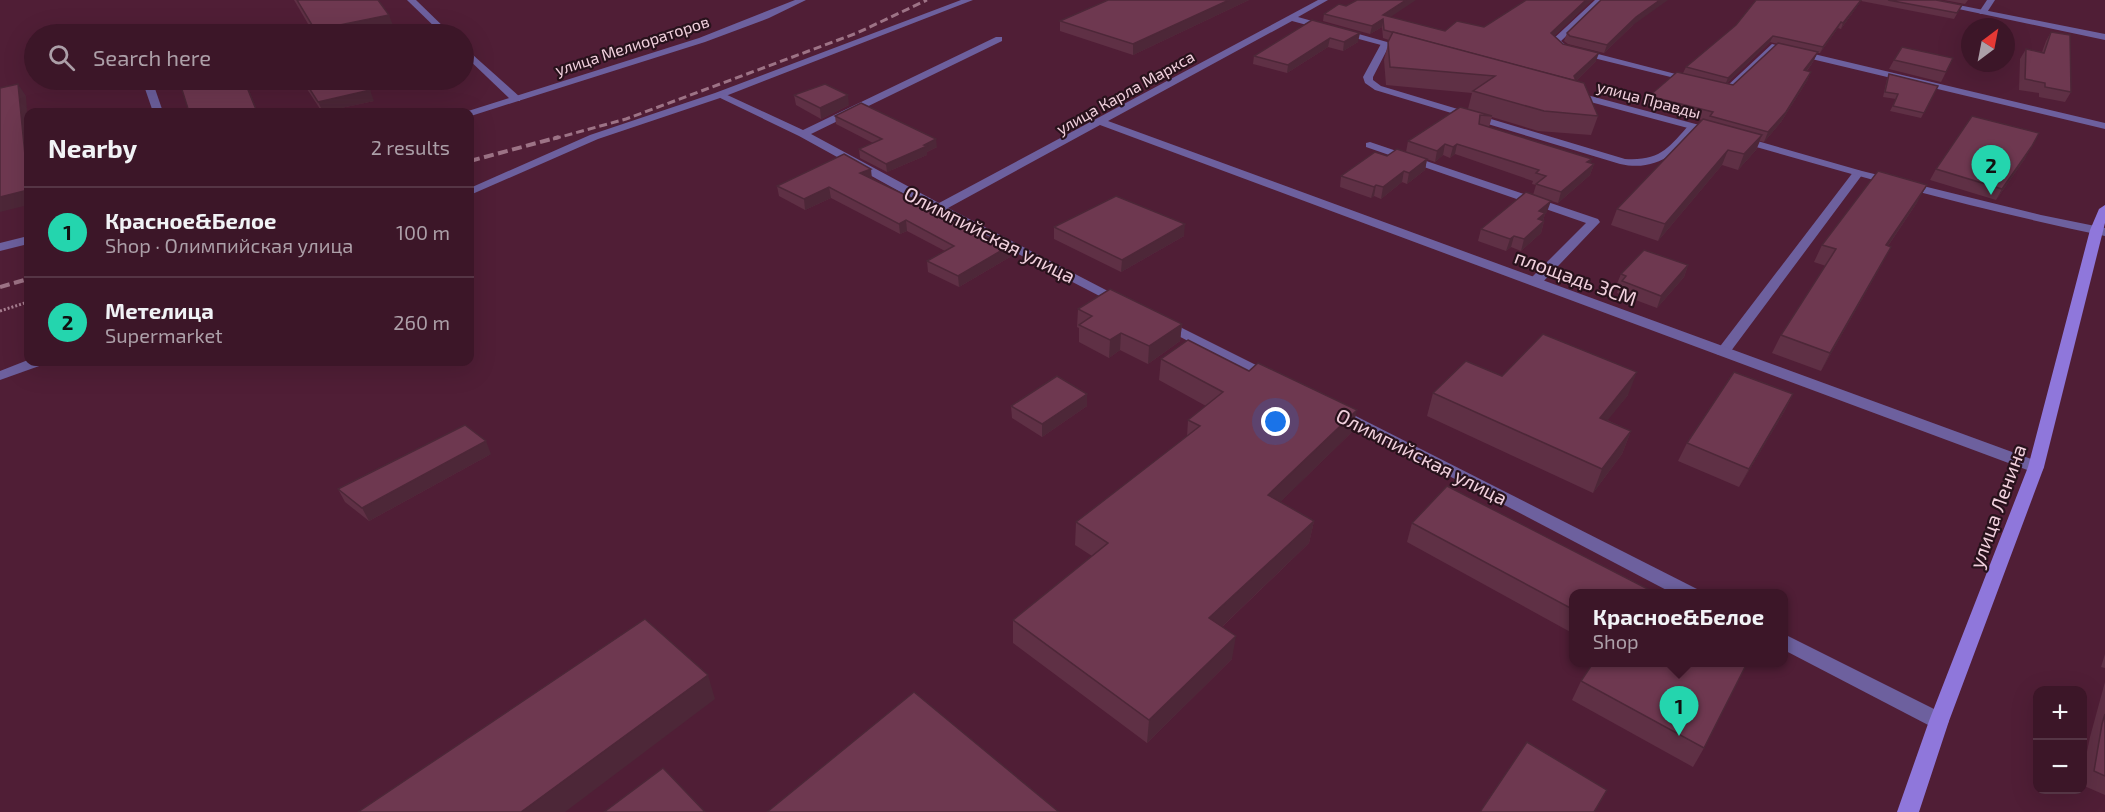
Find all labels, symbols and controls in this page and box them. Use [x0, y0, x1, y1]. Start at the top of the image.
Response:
street label: улица Мелиораторов [553, 11, 712, 80]
north arrow [1961, 18, 2015, 72]
search box [24, 24, 474, 90]
icon: search [45, 41, 78, 74]
text: Search here [93, 44, 211, 70]
street label: улица Карла Маркса [1053, 46, 1198, 139]
street label: улица Правды [1595, 76, 1703, 123]
text: Nearby [48, 132, 137, 163]
text: 2 results [371, 135, 450, 159]
pin: 2 [1972, 146, 2010, 195]
street label: Олимпийская улица [900, 180, 1080, 288]
text: Красное&Белое [105, 207, 276, 233]
text: 1 [63, 220, 72, 244]
text: 100 m [396, 220, 450, 244]
text: Shop · Олимпийская улица [105, 233, 353, 257]
street label: площадь ЗСМ [1512, 244, 1640, 310]
text: Метелица [105, 297, 214, 323]
text: 2 [62, 310, 73, 334]
text: 260 m [393, 310, 450, 334]
text: Supermarket [105, 323, 223, 347]
street label: Олимпийская улица [1332, 402, 1512, 510]
your location [1261, 407, 1290, 436]
street label: улица Ленина [1963, 441, 2031, 572]
popup [1569, 589, 1788, 667]
text: Красное&Белое [1593, 603, 1764, 629]
text: Shop [1593, 629, 1639, 653]
pin: 1 [1660, 686, 1698, 736]
map controls [2033, 686, 2087, 794]
button: + [2033, 686, 2087, 740]
button: − [2033, 740, 2087, 794]

